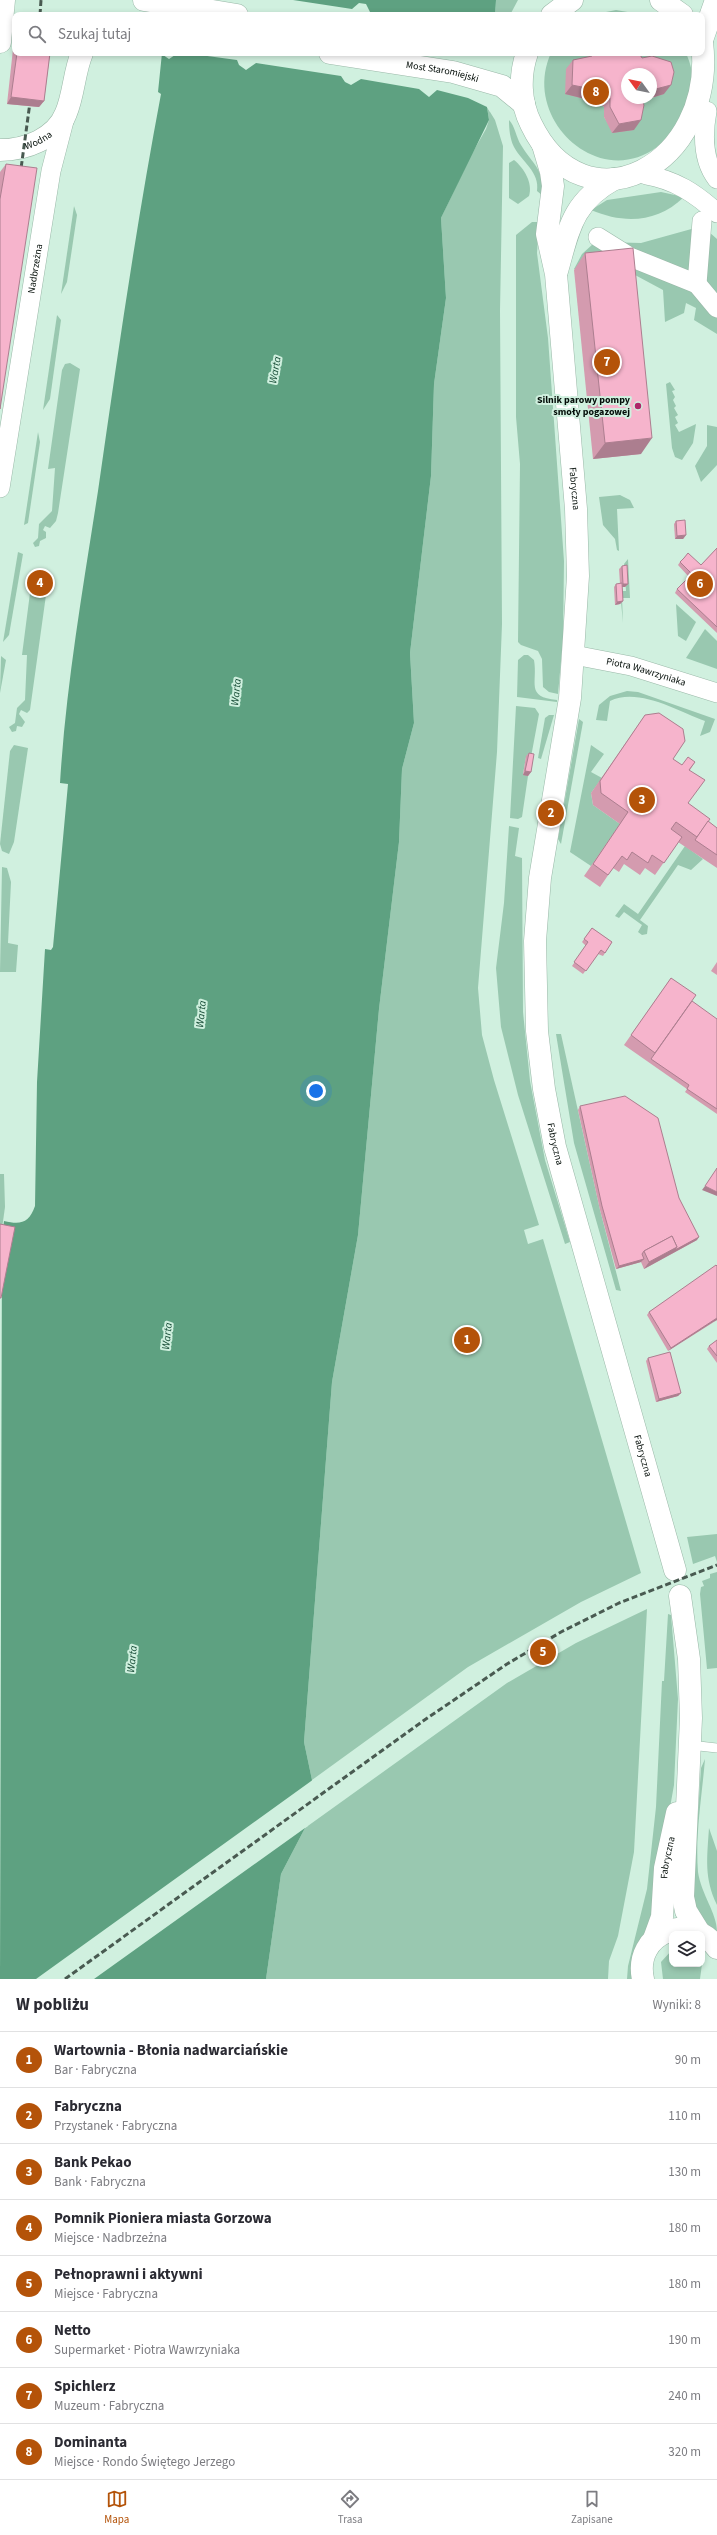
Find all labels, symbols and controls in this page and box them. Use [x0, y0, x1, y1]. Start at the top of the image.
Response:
search box [12, 12, 705, 56]
icon: search [26, 23, 48, 45]
text: Szukaj tutaj [58, 24, 131, 45]
street label: Most Staromiejski [405, 58, 480, 86]
north arrow [621, 68, 657, 104]
pin: 8 [583, 77, 609, 107]
street label: Wodna [23, 128, 55, 153]
street label: Nadbrzeżna [24, 243, 46, 295]
pin: 7 [594, 347, 620, 377]
water label: Warta [265, 355, 285, 385]
place label: Silnik parowy pompy smoły pogazowej [537, 393, 631, 419]
marker: Silnik parowy pompy smoły pogazowej [633, 401, 643, 411]
street label: Fabryczna [565, 467, 583, 511]
pin: 4 [27, 568, 53, 598]
pin: 6 [687, 569, 713, 599]
street label: Piotra Wawrzyniaka [605, 654, 688, 690]
water label: Warta [227, 678, 245, 706]
pin: 3 [629, 785, 655, 815]
pin: 2 [538, 798, 564, 828]
water label: Warta [192, 1000, 210, 1028]
your location [306, 1081, 326, 1101]
street label: Fabryczna [544, 1122, 567, 1167]
water label: Warta [158, 1322, 176, 1350]
pin: 1 [454, 1325, 480, 1355]
street label: Fabryczna [630, 1433, 655, 1478]
pin: 5 [530, 1637, 556, 1667]
water label: Warta [123, 1645, 141, 1673]
street label: Fabryczna [657, 1835, 679, 1879]
map controls [669, 1931, 705, 1967]
button: layers [669, 1931, 705, 1967]
text: W pobliżu [16, 1993, 89, 2017]
text: Wyniki: 8 [652, 1996, 701, 2014]
text: Wartownia - Błonia nadwarciańskie [54, 2040, 288, 2061]
text: 1 [26, 2051, 32, 2069]
text: 90 m [675, 2051, 701, 2069]
text: Bar · Fabryczna [54, 2061, 137, 2079]
text: Fabryczna [54, 2096, 122, 2117]
text: 2 [26, 2107, 32, 2125]
text: 110 m [668, 2107, 701, 2125]
text: Przystanek · Fabryczna [54, 2117, 177, 2135]
text: Bank Pekao [54, 2152, 131, 2173]
text: 3 [26, 2163, 32, 2181]
text: 130 m [668, 2163, 701, 2181]
text: Bank · Fabryczna [54, 2173, 146, 2191]
text: Pomnik Pioniera miasta Gorzowa [54, 2208, 272, 2229]
text: 4 [26, 2219, 32, 2237]
text: 180 m [668, 2219, 701, 2237]
text: Miejsce · Nadbrzeżna [54, 2229, 167, 2247]
text: Pełnoprawni i aktywni [54, 2264, 203, 2285]
text: 5 [26, 2275, 32, 2293]
text: 180 m [668, 2275, 701, 2293]
text: Miejsce · Fabryczna [54, 2285, 158, 2303]
text: Netto [54, 2320, 91, 2341]
text: 6 [26, 2331, 32, 2349]
text: 190 m [668, 2331, 701, 2349]
text: Supermarket · Piotra Wawrzyniaka [54, 2341, 240, 2359]
text: Spichlerz [54, 2376, 115, 2397]
text: 7 [26, 2387, 32, 2405]
text: 240 m [668, 2387, 701, 2405]
text: Muzeum · Fabryczna [54, 2397, 164, 2415]
text: Dominanta [54, 2432, 127, 2453]
text: 8 [26, 2443, 32, 2461]
text: 320 m [668, 2443, 701, 2461]
text: Miejsce · Rondo Świętego Jerzego [54, 2453, 235, 2471]
tab: Mapa [104, 2488, 129, 2527]
tab: Trasa [338, 2488, 362, 2527]
tab: Zapisane [571, 2488, 613, 2527]

